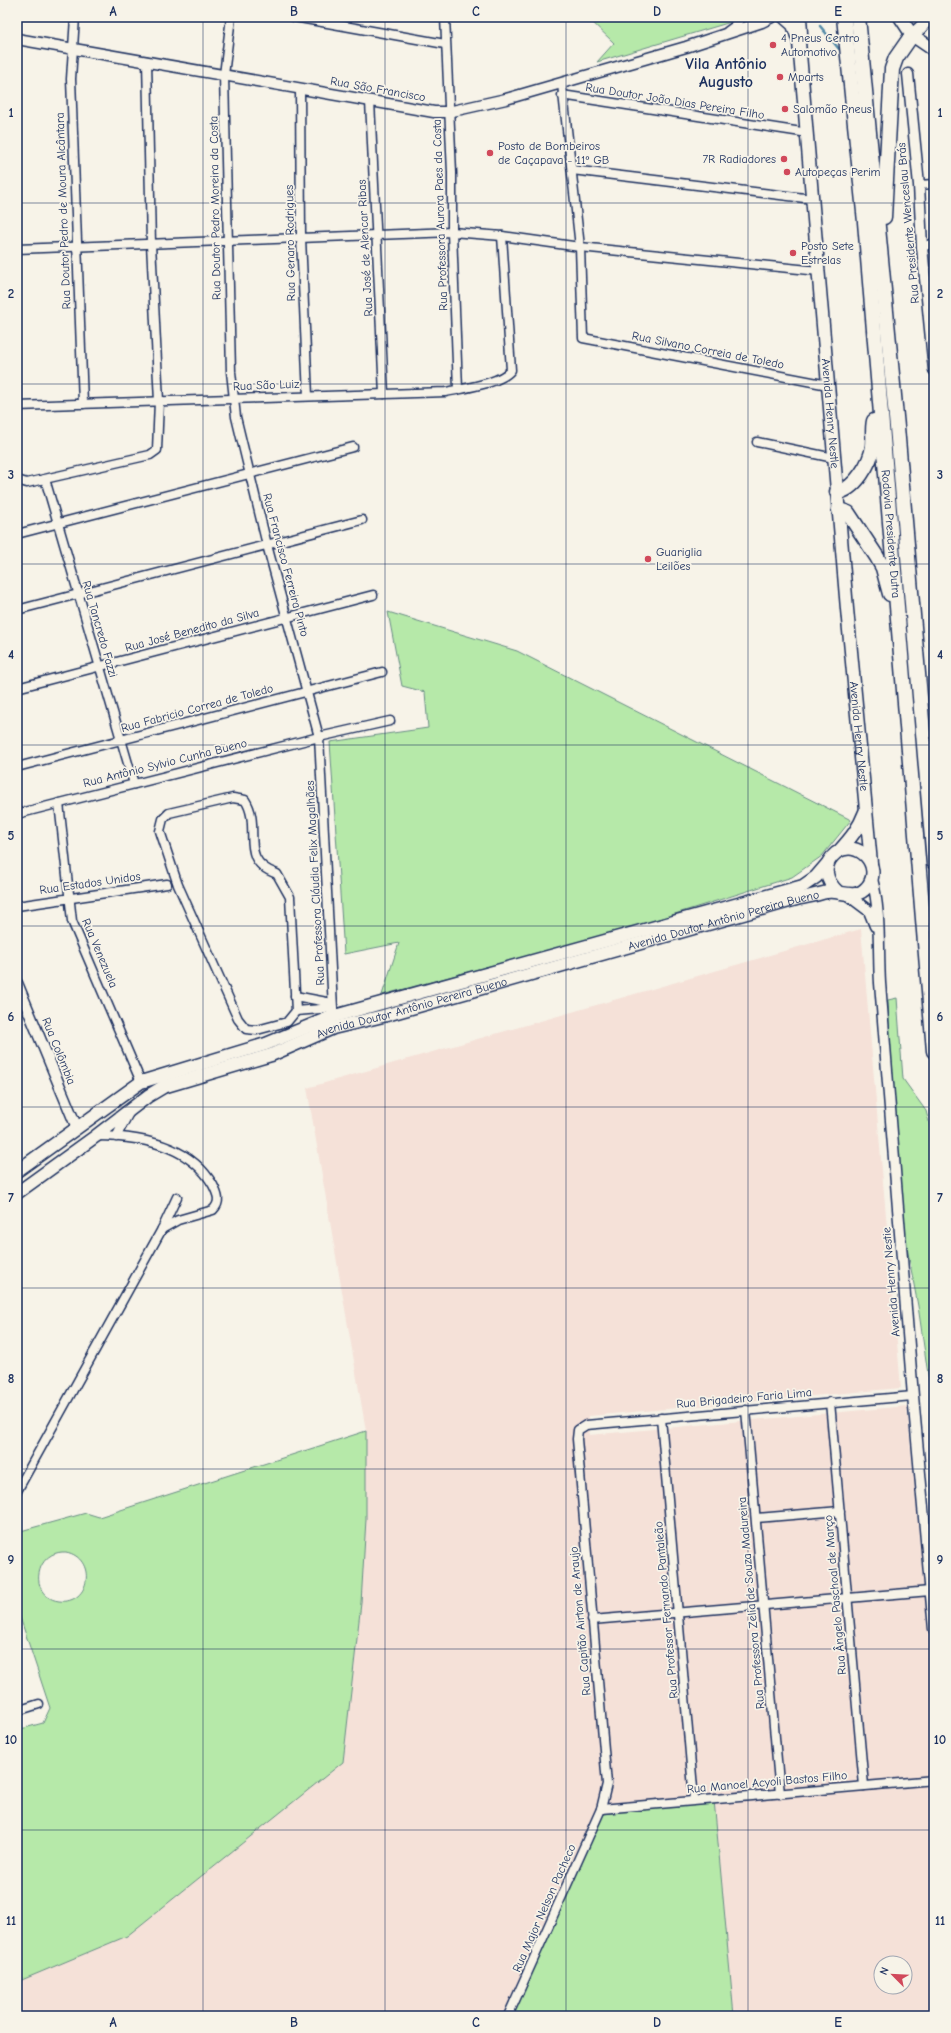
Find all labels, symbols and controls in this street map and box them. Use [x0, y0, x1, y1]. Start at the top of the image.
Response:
text: A [109, 4, 117, 19]
text: B [290, 4, 298, 19]
text: C [472, 4, 480, 19]
text: D [653, 4, 661, 19]
text: E [834, 4, 842, 19]
place label: 4 Pneus Centro Automotivo [781, 31, 860, 59]
marker: 4 Pneus Centro Automotivo [768, 40, 778, 50]
district label: Vila Antônio Augusto [685, 55, 767, 91]
place label: Mparts [788, 70, 824, 84]
marker: Mparts [775, 72, 785, 82]
street label: Rua São Francisco [329, 74, 427, 104]
street label: Rua Doutor João Dias Pereira Filho [585, 80, 765, 122]
place label: Salomão Pneus [793, 102, 872, 116]
marker: Salomão Pneus [780, 104, 790, 114]
text: 1 [8, 105, 14, 120]
text: 1 [937, 105, 943, 120]
street label: Rua Doutor Pedro de Moura Alcântara [53, 112, 73, 310]
street label: Rua Doutor Pedro Moreira da Costa [206, 116, 224, 300]
street label: Rua Professora Aurora Paes da Costa [430, 119, 450, 311]
place label: Posto de Bombeiros de Caçapava - 11º GB [498, 139, 609, 167]
street label: Rua Presidente Wenceslau Brás [894, 142, 922, 304]
marker: Posto de Bombeiros de Caçapava - 11º GB [485, 148, 495, 158]
place label: 7R Radiadores [702, 152, 776, 166]
marker: 7R Radiadores [779, 154, 789, 164]
place label: Autopeças Perim [795, 165, 881, 179]
marker: Autopeças Perim [782, 167, 792, 177]
street label: Rua José de Alencar Ribas [354, 179, 376, 317]
street label: Rua Genaro Rodrigues [282, 185, 298, 301]
place label: Posto Sete Estrelas [801, 239, 854, 267]
marker: Posto Sete Estrelas [788, 248, 798, 258]
text: 2 [8, 286, 14, 301]
text: 2 [937, 286, 943, 301]
street label: Rua Silvano Correia de Toledo [631, 328, 785, 372]
street label: Avenida Henry Nestle [819, 358, 842, 469]
street label: Rua São Luiz [232, 377, 300, 393]
text: 3 [8, 467, 14, 482]
text: 3 [937, 467, 943, 482]
street label: Rodovia Presidente Dutra [879, 469, 903, 599]
street label: Rua Francisco Ferreira Pinto [260, 492, 312, 638]
place label: Guariglia Leilões [656, 545, 702, 573]
marker: Guariglia Leilões [643, 554, 653, 564]
street label: Rua Tancredo Fazzi [79, 579, 121, 679]
street label: Rua José Benedito da Silva [123, 605, 261, 655]
text: 4 [8, 647, 14, 662]
text: 4 [937, 647, 943, 662]
street label: Rua Fabricio Correa de Toledo [119, 681, 275, 735]
street label: Avenida Henry Nestle [847, 681, 871, 792]
street label: Rua Antônio Sylvio Cunha Bueno [82, 736, 248, 790]
street label: Rua Professora Cláudia Felix Magalhães [303, 780, 327, 986]
text: 5 [8, 828, 15, 843]
text: 5 [937, 828, 944, 843]
street label: Rua Estados Unidos [39, 869, 141, 897]
street label: Avenida Doutor Antônio Pereira Bueno [626, 887, 821, 953]
street label: Rua Venezuela [79, 916, 121, 990]
street label: Avenida Doutor Antônio Pereira Bueno [314, 974, 509, 1041]
text: 6 [8, 1009, 15, 1024]
text: 6 [937, 1009, 944, 1024]
street label: Rua Colômbia [39, 1015, 79, 1087]
text: 7 [8, 1190, 14, 1205]
text: 7 [937, 1190, 943, 1205]
street label: Avenida Henry Nestie [879, 1226, 903, 1338]
text: 8 [8, 1371, 14, 1386]
text: 8 [937, 1371, 943, 1386]
street label: Rua Brigadeiro Faria Lima [676, 1385, 812, 1411]
street label: Rua Professora Zelia de Souza Madureira [735, 1496, 767, 1710]
street label: Rua Ângelo Paschoal de Março [821, 1515, 849, 1675]
street label: Rua Professor Fernando Pantaleão [651, 1521, 681, 1699]
street label: Rua Capitão Airton de Araujo [567, 1546, 593, 1696]
text: 9 [8, 1552, 15, 1567]
text: 9 [937, 1552, 944, 1567]
text: 10 [5, 1732, 17, 1747]
text: 10 [934, 1732, 946, 1747]
street label: Rua Manoel Acyoli Bastos Filho [686, 1768, 848, 1796]
street label: Rua Major Nelson Pacheco [509, 1842, 579, 1974]
text: 11 [6, 1913, 16, 1928]
text: 11 [935, 1913, 945, 1928]
north arrow [873, 1955, 913, 1995]
text: N [877, 1965, 892, 1977]
text: A [109, 2015, 117, 2030]
text: B [290, 2015, 298, 2030]
text: C [472, 2015, 480, 2030]
text: D [653, 2015, 661, 2030]
text: E [834, 2015, 842, 2030]

